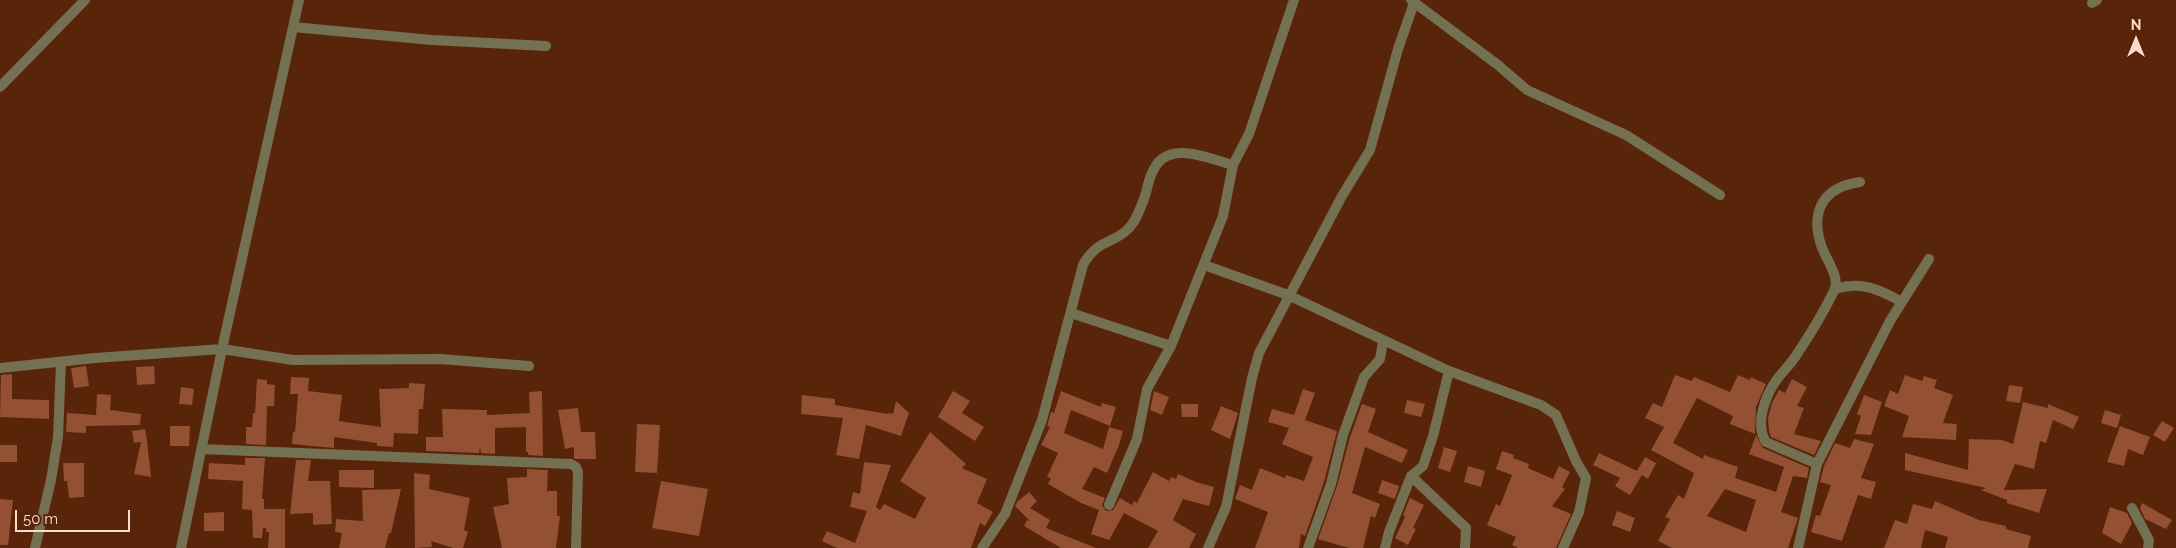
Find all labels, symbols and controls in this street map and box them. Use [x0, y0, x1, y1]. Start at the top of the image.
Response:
north arrow [2111, 15, 2161, 65]
text: N [2131, 17, 2141, 33]
scale bar [18, 500, 132, 532]
text: 50 m [23, 510, 58, 528]

